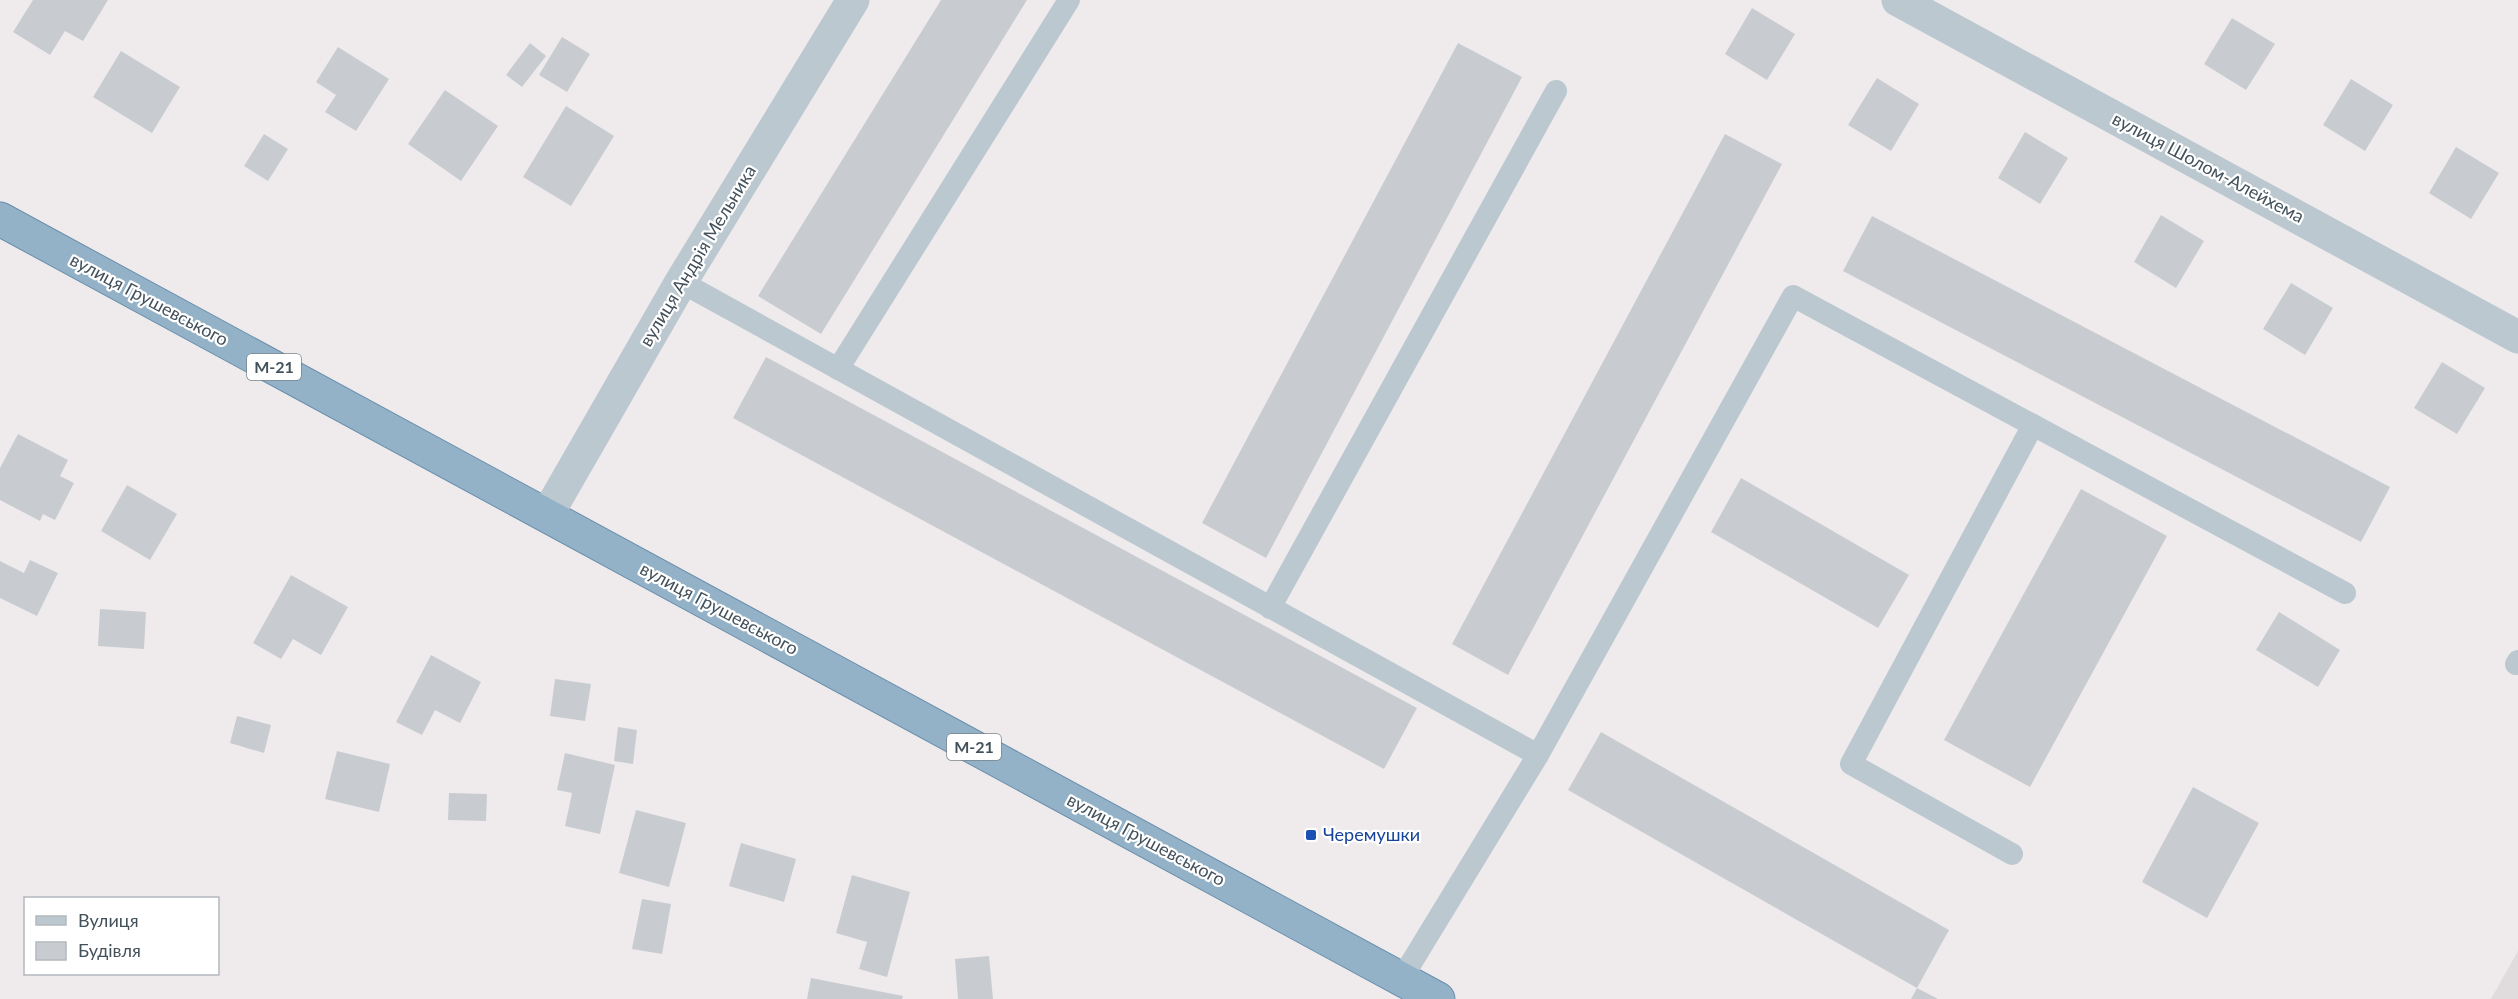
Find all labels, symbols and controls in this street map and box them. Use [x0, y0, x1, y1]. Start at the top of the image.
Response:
street label: вулиця Шолом-Алейхема [2109, 107, 2308, 227]
street label: вулиця Андрія Мельника [634, 161, 760, 350]
street label: вулиця Грушевського [67, 248, 232, 350]
road number: М-21 [247, 354, 301, 380]
street label: вулиця Грушевського [637, 557, 802, 659]
road number: М-21 [947, 734, 1001, 760]
street label: вулиця Грушевського [1064, 788, 1229, 890]
place label: Черемушки [1323, 823, 1420, 845]
marker: Черемушки [1304, 828, 1318, 842]
legend [24, 897, 219, 975]
text: Вулиця [78, 909, 139, 931]
text: Будівля [78, 939, 141, 961]

